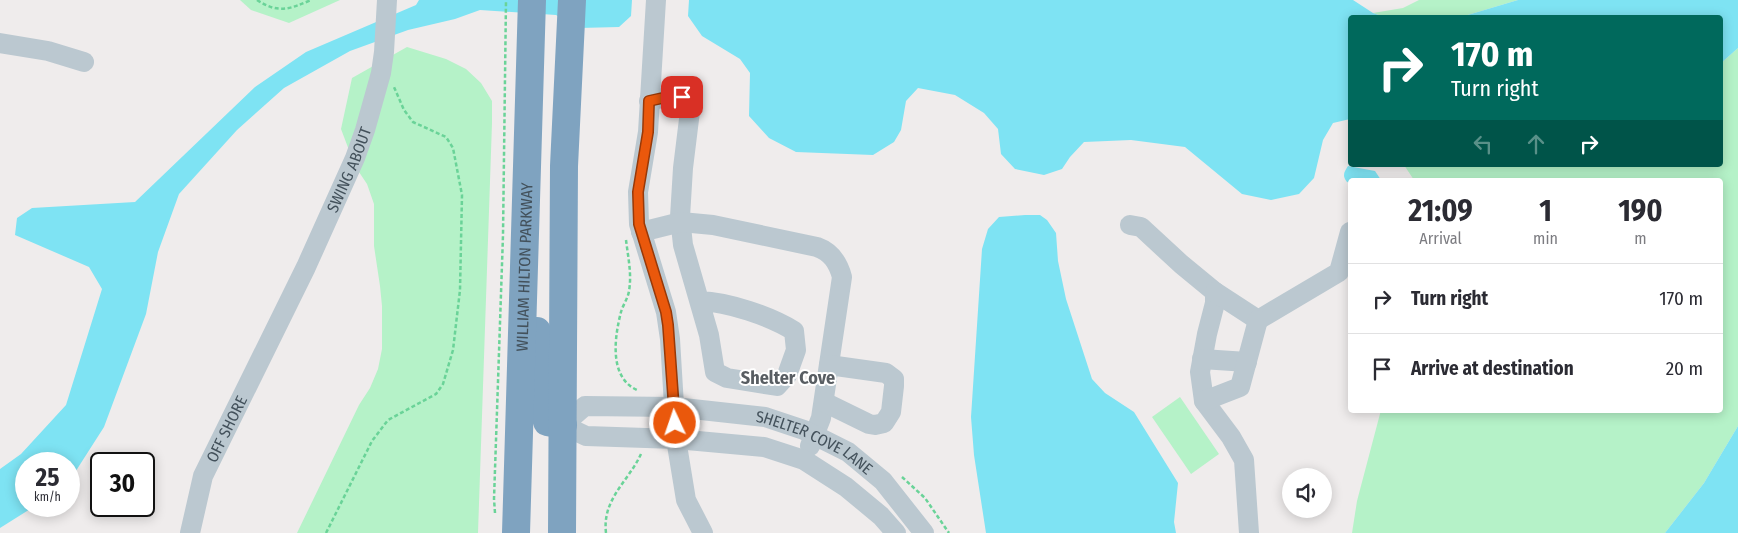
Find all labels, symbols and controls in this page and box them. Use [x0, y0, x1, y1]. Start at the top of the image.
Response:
text: 170 m [1451, 33, 1534, 75]
icon: right [1368, 35, 1433, 100]
text: Turn right [1451, 75, 1539, 102]
pin [661, 76, 703, 118]
icon: arrive [668, 83, 696, 111]
street label: SWING ABOUT [322, 124, 375, 215]
icon: left [1469, 130, 1497, 158]
icon: ahead [1522, 130, 1550, 158]
icon: right [1575, 130, 1603, 158]
street label: WILLIAM HILTON PARKWAY [512, 182, 536, 352]
text: 21:09 [1408, 193, 1473, 229]
text: 1 [1539, 193, 1552, 229]
text: 190 [1618, 193, 1663, 229]
text: Arrival [1419, 229, 1462, 248]
text: min [1533, 229, 1558, 248]
text: m [1634, 229, 1647, 248]
icon: right [1368, 285, 1396, 313]
text: Turn right [1411, 287, 1488, 310]
text: 170 m [1659, 287, 1703, 310]
icon: arrive [1368, 355, 1396, 383]
text: Arrive at destination [1411, 357, 1574, 380]
text: 20 m [1666, 357, 1703, 380]
district label: Shelter Cove [741, 367, 835, 389]
street label: OFF SHORE [202, 392, 251, 465]
position arrow [648, 396, 700, 448]
street label: SHELTER COVE LANE [755, 407, 877, 478]
speed limit sign: 30 [90, 452, 155, 517]
text: 25 [36, 463, 59, 493]
map controls [1282, 468, 1332, 518]
button: sound [1282, 468, 1332, 518]
text: km/h [34, 490, 61, 504]

